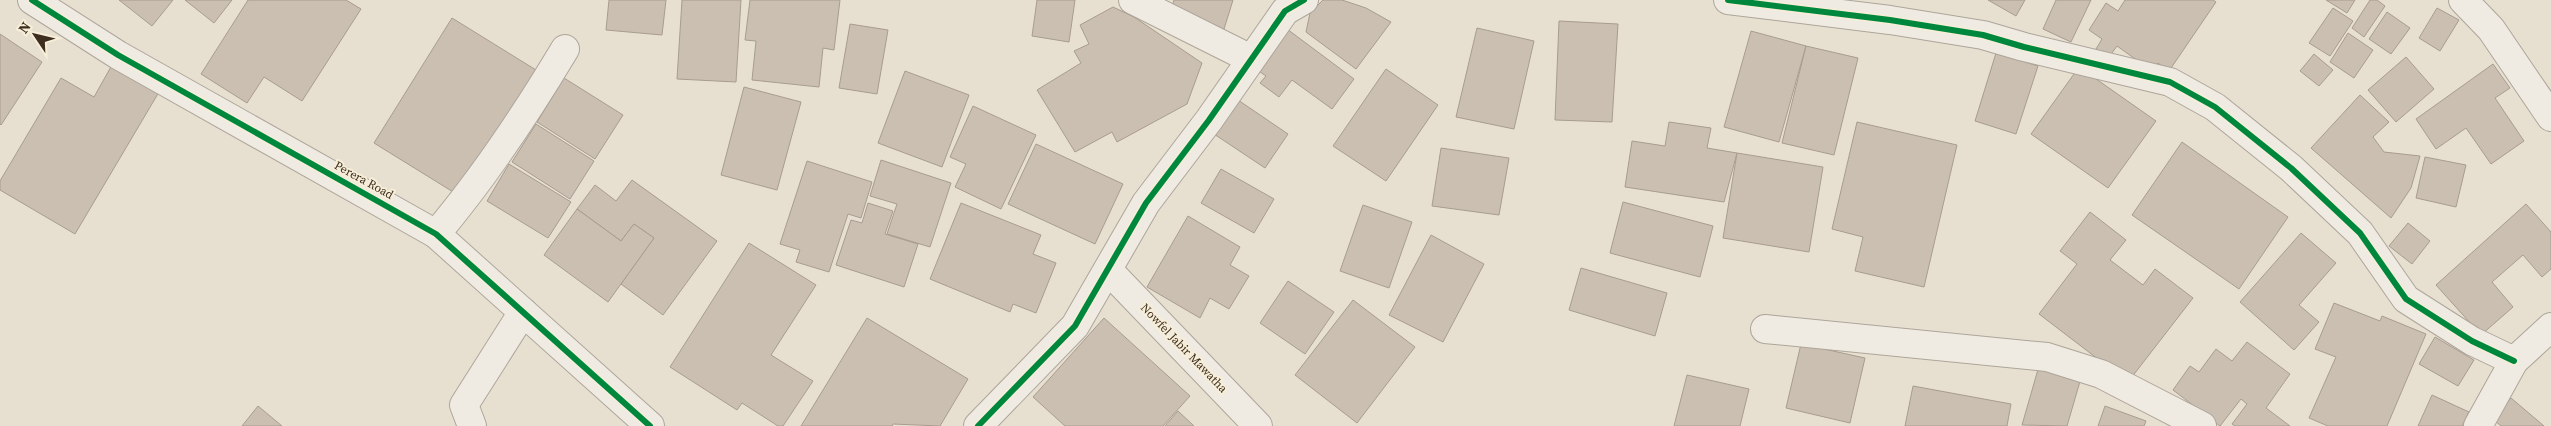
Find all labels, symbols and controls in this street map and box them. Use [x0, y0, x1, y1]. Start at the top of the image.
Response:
north arrow [10, 10, 60, 60]
text: N [13, 18, 35, 37]
street label: Perera Road [332, 157, 396, 203]
street label: Nowfel Jabir Mawatha [1137, 300, 1231, 397]

